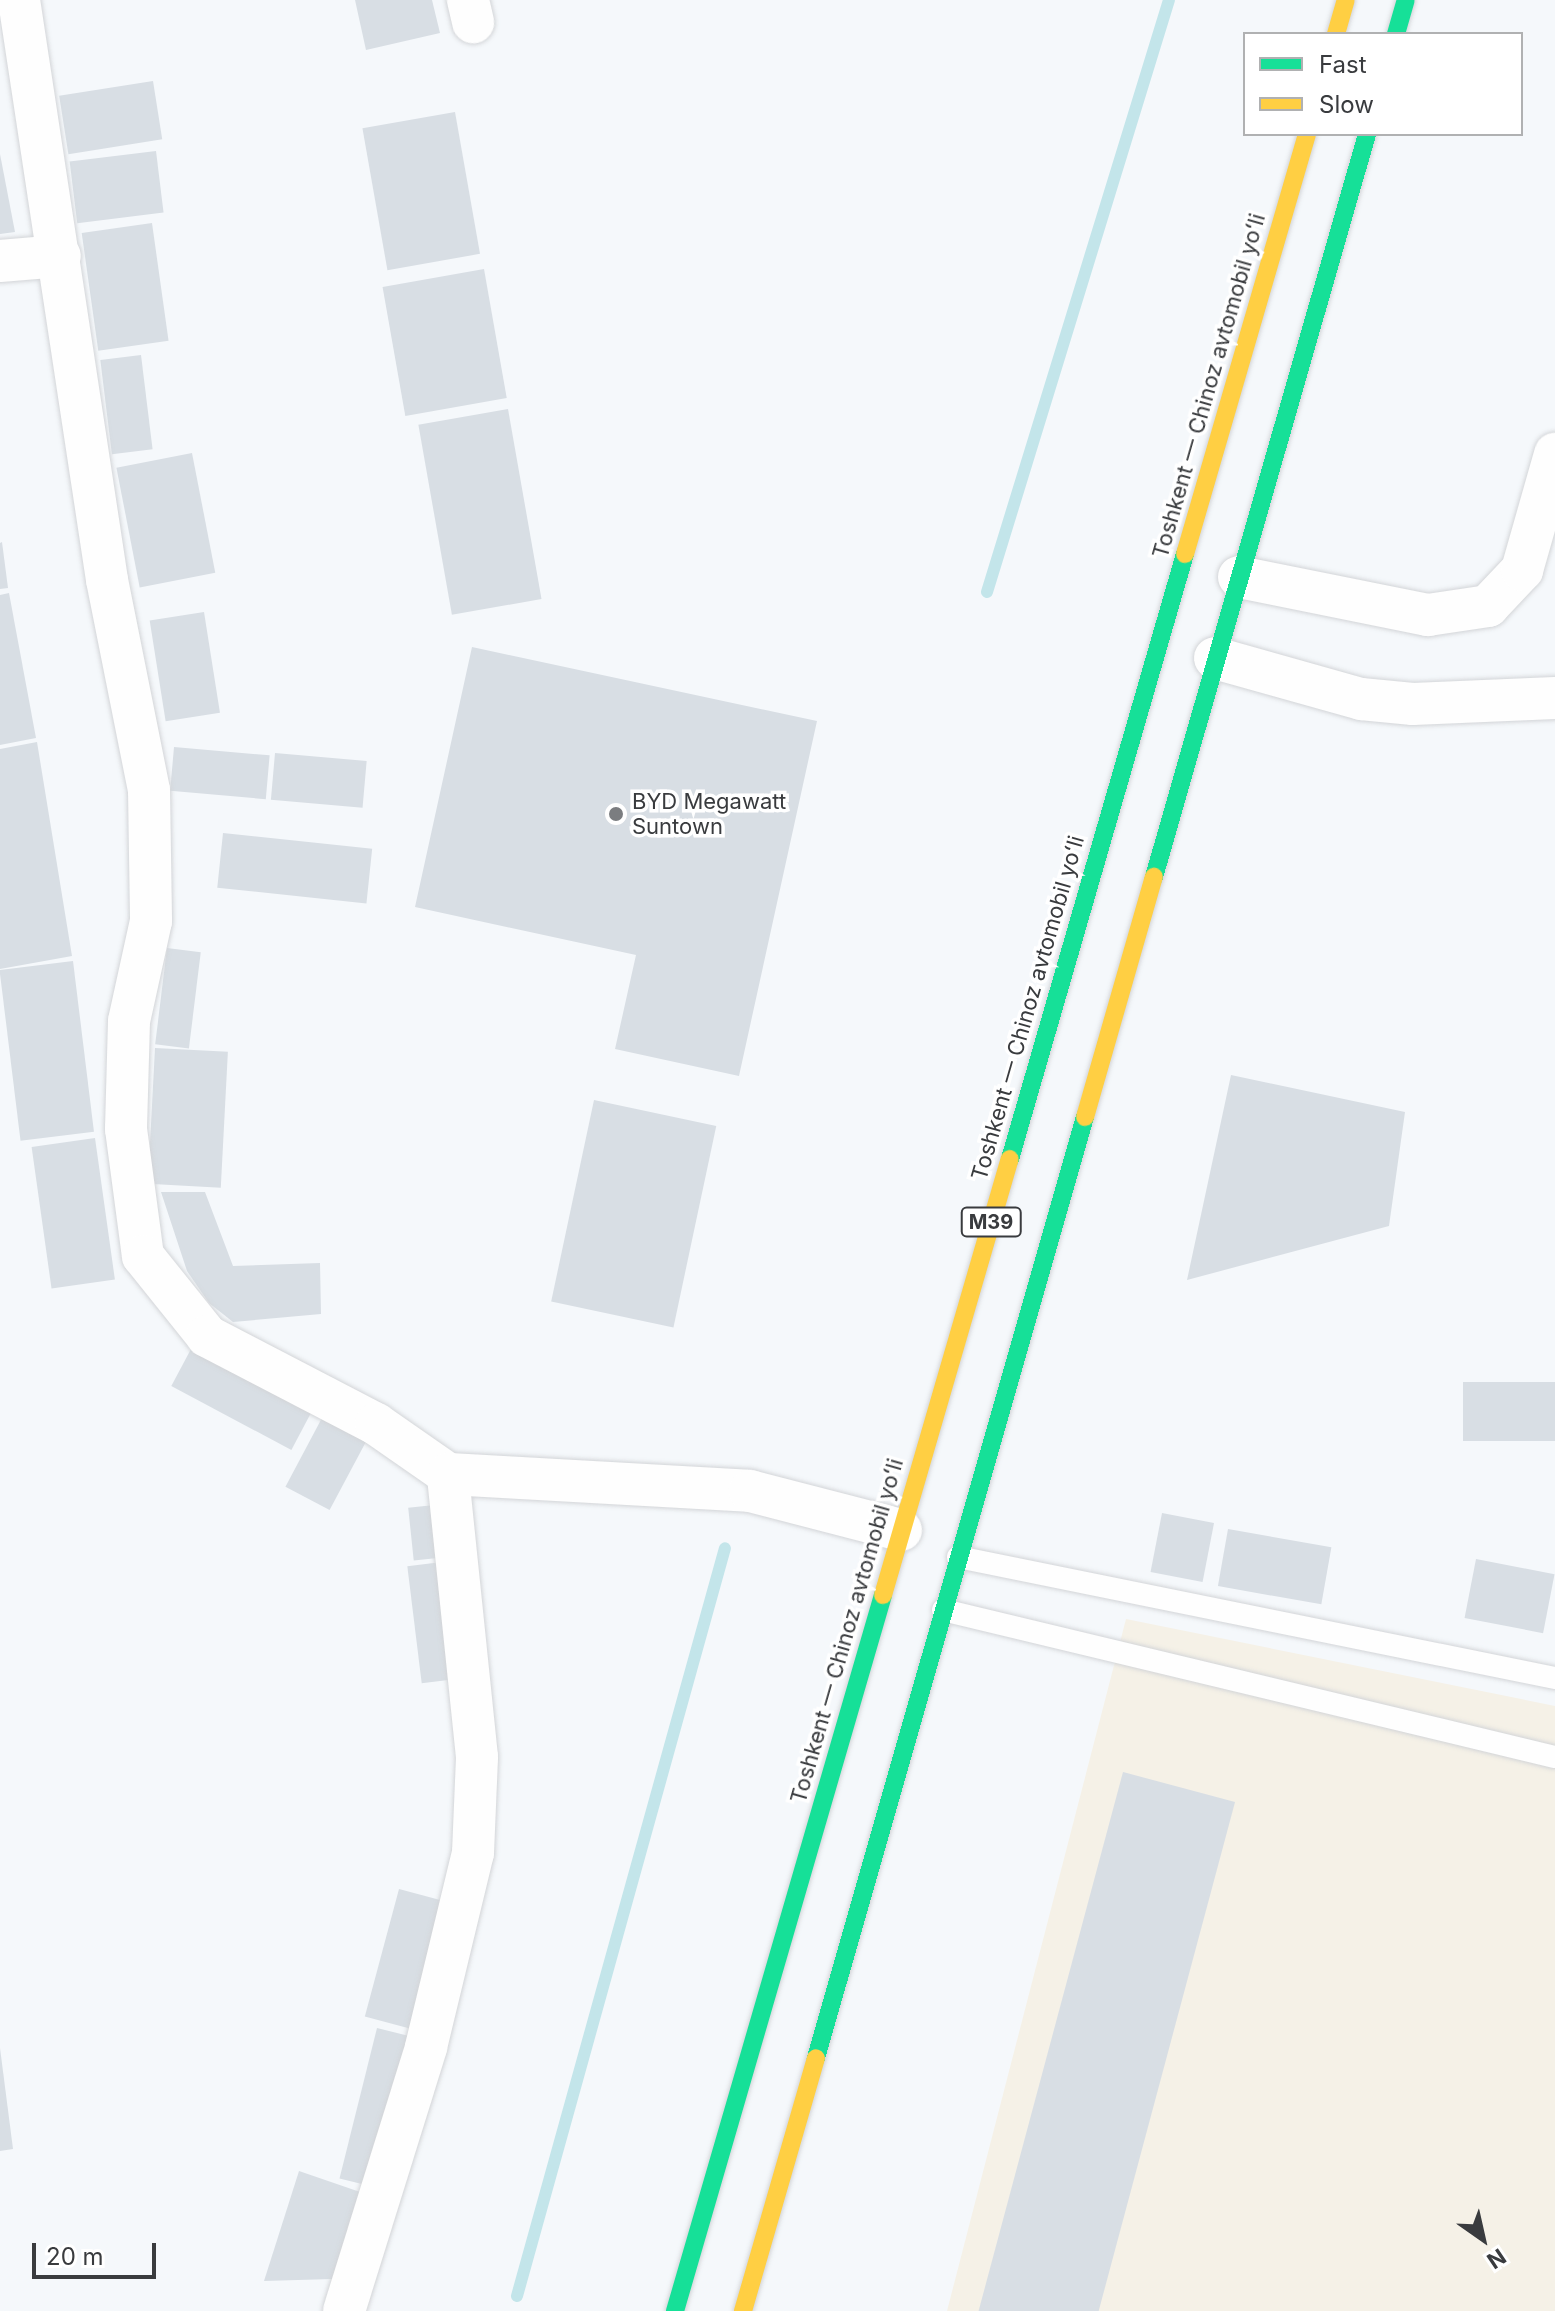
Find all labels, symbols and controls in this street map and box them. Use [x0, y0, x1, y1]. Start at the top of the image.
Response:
legend [1243, 32, 1523, 136]
text: Fast [1319, 50, 1367, 79]
text: Slow [1319, 90, 1374, 119]
street label: Toshkent — Chinoz avtomobil yoʻli [1147, 211, 1271, 561]
place label: BYD Megawatt Suntown [632, 788, 786, 840]
marker: BYD Megawatt Suntown [607, 805, 625, 823]
street label: Toshkent — Chinoz avtomobil yoʻli [966, 833, 1090, 1183]
road number: M39 [959, 1206, 1023, 1238]
street label: Toshkent — Chinoz avtomobil yoʻli [785, 1456, 909, 1806]
north arrow [1443, 2199, 1523, 2279]
scale bar [36, 2227, 160, 2277]
text: 20 m [46, 2242, 104, 2271]
text: N [1482, 2243, 1511, 2274]

